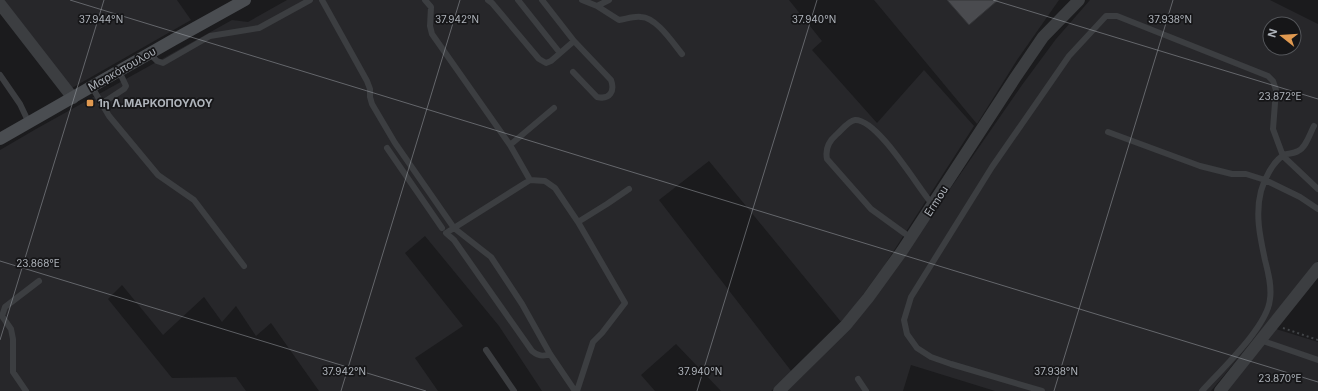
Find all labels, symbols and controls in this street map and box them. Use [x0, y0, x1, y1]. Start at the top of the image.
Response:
text: 37.944°N [79, 13, 123, 25]
text: 37.942°N [435, 13, 479, 25]
text: 37.940°N [792, 13, 836, 25]
text: 37.938°N [1148, 13, 1192, 25]
north arrow [1262, 16, 1302, 56]
text: N [1265, 27, 1280, 39]
street label: Μαρκόπουλου [86, 44, 158, 94]
text: 23.872°E [1258, 90, 1302, 102]
place label: 1η Λ.ΜΑΡΚΟΠΟΥΛΟΥ [98, 96, 213, 110]
marker: 1η Λ.ΜΑΡΚΟΠΟΥΛΟΥ [85, 98, 95, 108]
street label: Ermou [921, 183, 951, 219]
text: 23.868°E [16, 257, 60, 269]
text: 37.942°N [322, 365, 366, 377]
text: 37.940°N [678, 365, 722, 377]
text: 37.938°N [1034, 365, 1078, 377]
text: 23.870°E [1258, 372, 1302, 384]

